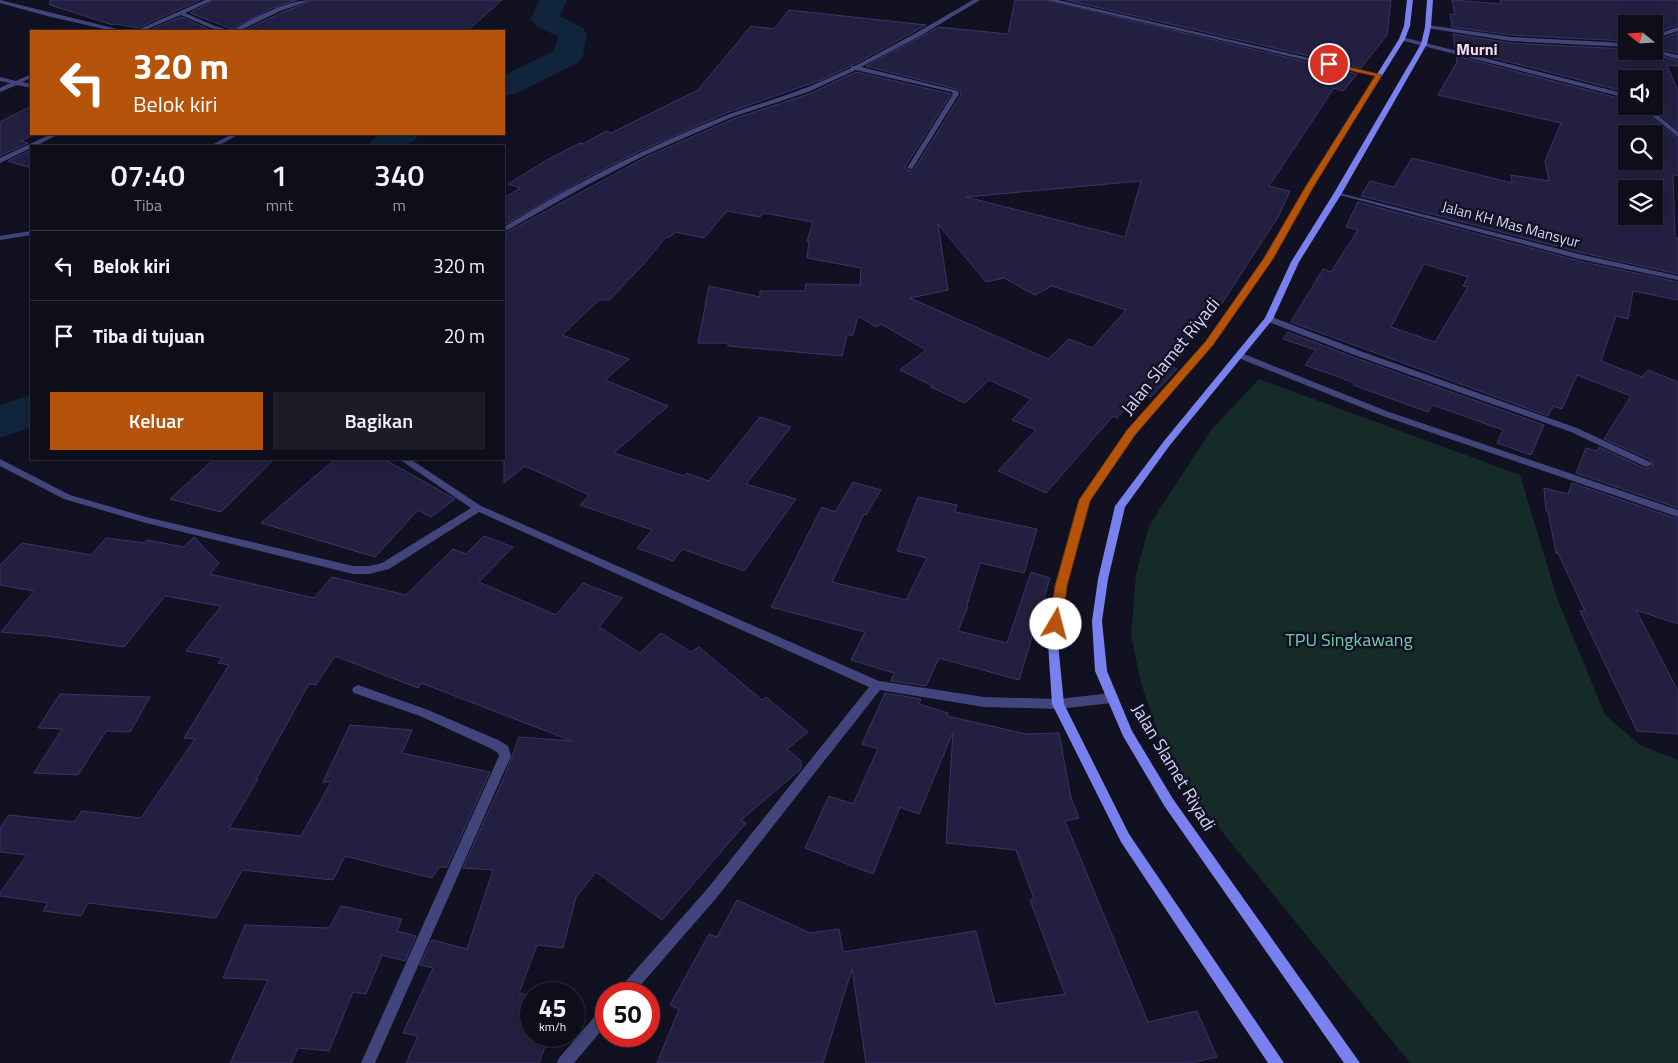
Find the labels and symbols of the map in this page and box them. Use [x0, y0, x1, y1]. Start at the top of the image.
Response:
north arrow [1618, 15, 1662, 60]
district label: Murni [1456, 37, 1498, 61]
pin [1308, 43, 1350, 85]
street label: Jalan KH Mas Mansyur [1439, 195, 1583, 253]
street label: Jalan Slamet Riyadi [1114, 291, 1226, 421]
position arrow [1029, 597, 1081, 649]
park label: TPU Singkawang [1285, 626, 1413, 653]
street label: Jalan Slamet Riyadi [1125, 698, 1223, 836]
speed limit sign: 50 [595, 982, 660, 1047]

